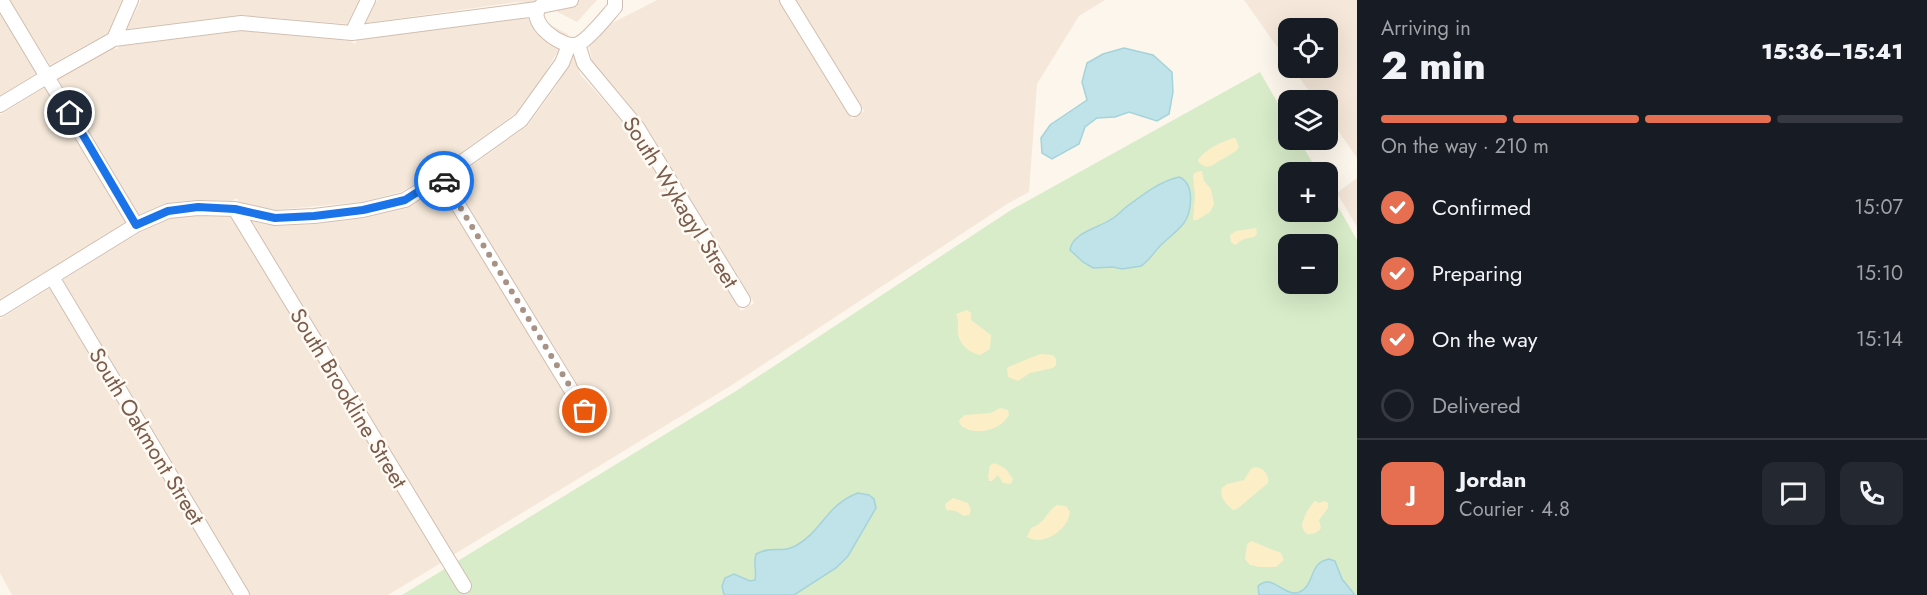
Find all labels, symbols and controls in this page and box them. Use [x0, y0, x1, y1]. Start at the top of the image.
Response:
text: Arriving in [1381, 14, 1471, 43]
map controls [1278, 18, 1338, 294]
button: locate [1278, 18, 1338, 78]
text: 15:36–15:41 [1761, 35, 1903, 67]
text: 2 min [1381, 37, 1486, 94]
pin [44, 87, 95, 138]
button: layers [1278, 90, 1338, 150]
icon: home [53, 96, 86, 129]
street label: South Wykagyl Street [615, 110, 747, 295]
text: On the way · 210 m [1381, 132, 1549, 161]
courier [414, 151, 474, 211]
button: + [1278, 162, 1338, 222]
icon: car [428, 165, 461, 198]
icon: check [1381, 191, 1414, 224]
text: Confirmed [1432, 191, 1531, 223]
text: 15:07 [1854, 193, 1903, 222]
button: − [1278, 234, 1338, 294]
icon: check [1381, 257, 1414, 290]
text: Preparing [1432, 257, 1523, 289]
text: 15:10 [1856, 259, 1903, 288]
street label: South Brookline Street [282, 302, 416, 495]
icon: check [1381, 323, 1414, 356]
text: On the way [1432, 323, 1537, 355]
text: 15:14 [1856, 325, 1903, 354]
street label: South Oakmont Street [81, 341, 213, 531]
pin [559, 385, 610, 436]
text: Delivered [1432, 389, 1521, 421]
icon: bag [568, 394, 601, 427]
button: chat [1762, 462, 1825, 525]
button: phone [1840, 462, 1903, 525]
text: Jordan [1459, 463, 1526, 495]
text: J [1409, 477, 1416, 509]
text: Courier · 4.8 [1459, 495, 1570, 524]

